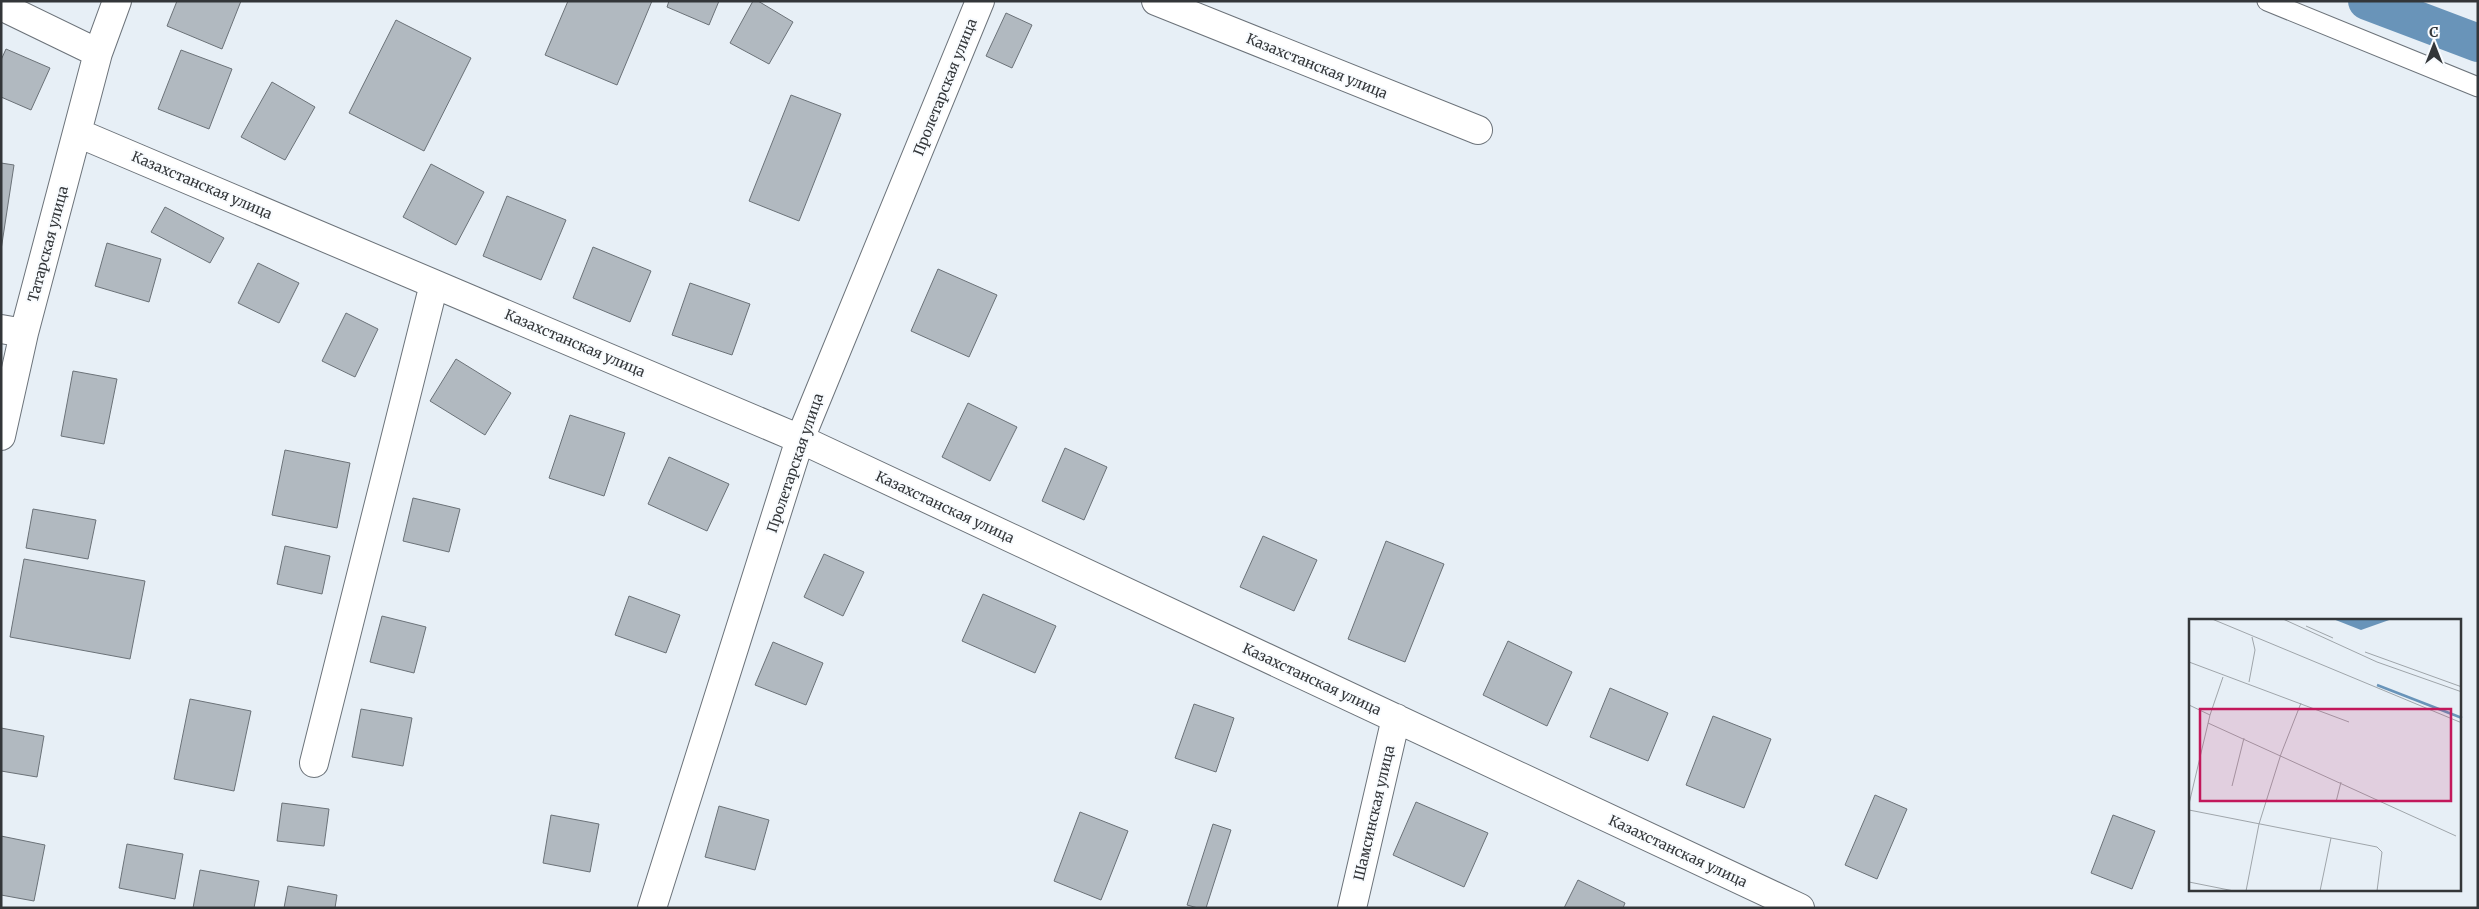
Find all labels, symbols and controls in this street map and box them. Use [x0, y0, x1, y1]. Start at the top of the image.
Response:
street label: Пролетарская улица [909, 15, 981, 158]
north arrow [2409, 20, 2459, 70]
text: С [2429, 23, 2439, 41]
street label: Казахстанская улица [1244, 29, 1391, 103]
street label: Казахстанская улица [129, 147, 275, 223]
street label: Татарская улица [24, 183, 72, 304]
street label: Казахстанская улица [502, 305, 648, 381]
street label: Пролетарская улица [763, 390, 827, 535]
street label: Казахстанская улица [873, 467, 1018, 547]
inset map [2189, 619, 2462, 892]
street label: Казахстанская улица [1240, 639, 1385, 719]
street label: Шамсинская улица [1350, 743, 1398, 882]
street label: Казахстанская улица [1606, 811, 1751, 891]

